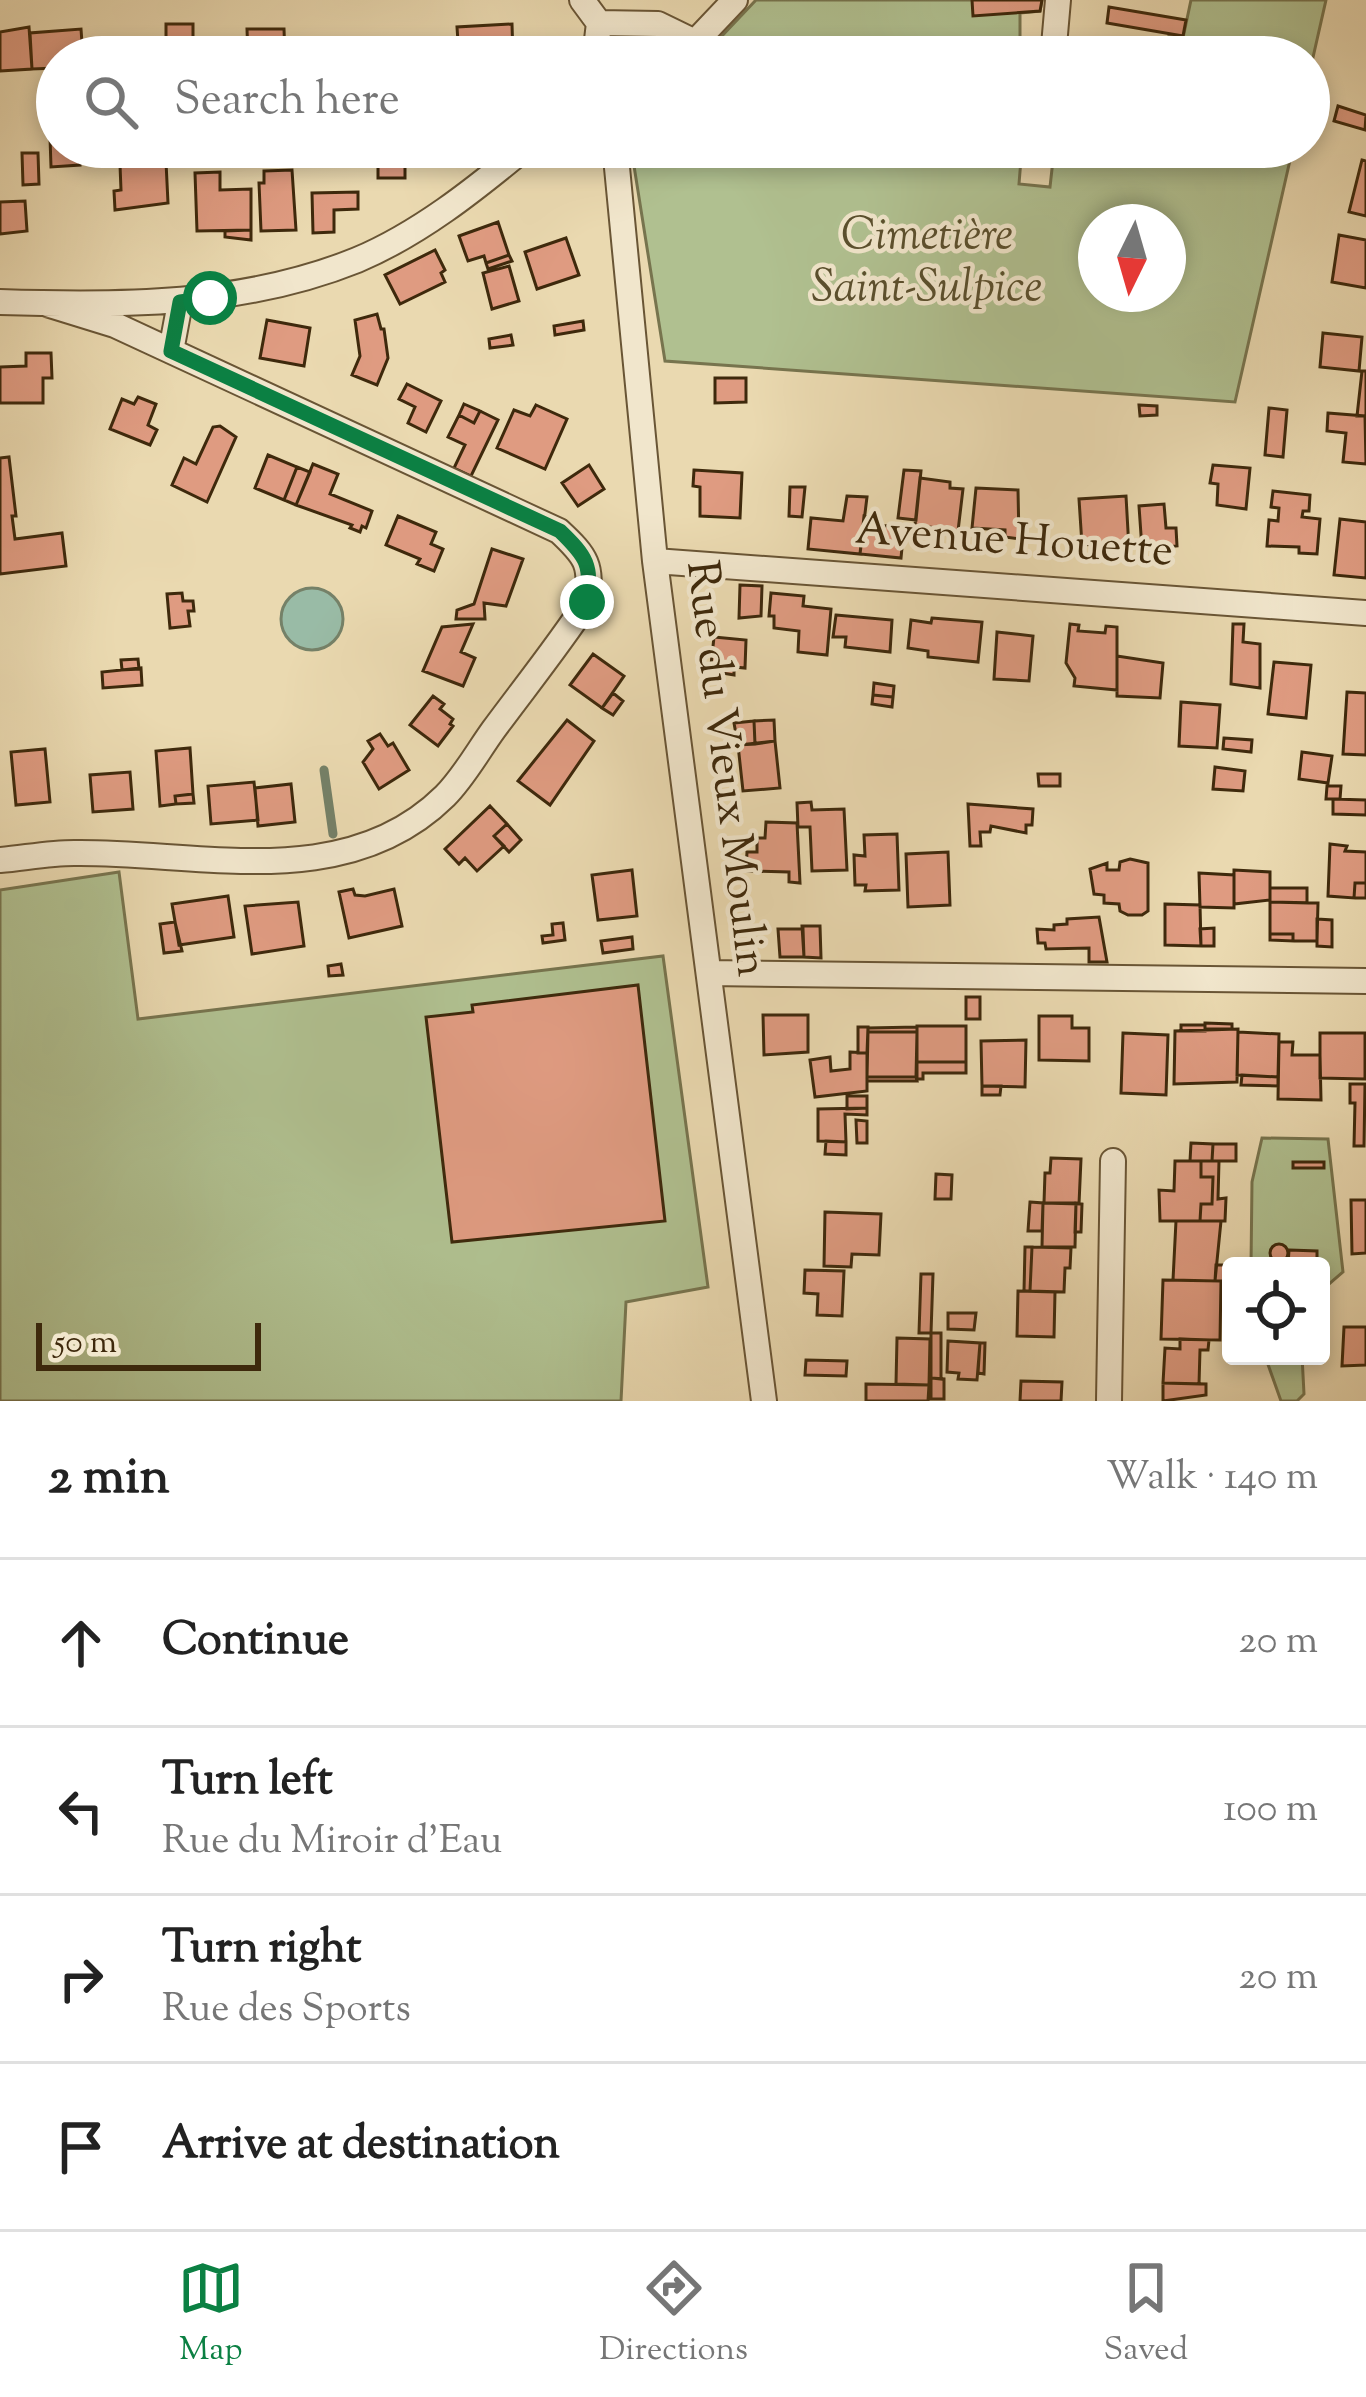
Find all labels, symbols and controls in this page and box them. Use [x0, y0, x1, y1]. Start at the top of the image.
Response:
search box [36, 36, 1330, 168]
icon: search [78, 69, 144, 135]
text: Search here [174, 70, 400, 135]
north arrow [1078, 204, 1186, 312]
park label: Cimetière Saint-Sulpice [812, 205, 1042, 322]
route start [183, 271, 237, 325]
street label: Avenue Houette [853, 499, 1175, 587]
street label: Rue du Vieux Moulin [666, 557, 782, 981]
route end [560, 575, 614, 629]
map controls [1222, 1257, 1330, 1365]
button: locate [1222, 1257, 1330, 1365]
scale bar [36, 1317, 261, 1370]
text: 50 m [54, 1320, 117, 1368]
text: 2 min [48, 1443, 170, 1516]
text: Walk · 140 m [1106, 1451, 1318, 1507]
icon: ahead [48, 1610, 114, 1676]
text: Continue [162, 1610, 349, 1675]
text: 20 m [1239, 1615, 1318, 1671]
text: Turn left [162, 1750, 333, 1815]
icon: left [48, 1778, 114, 1844]
text: 100 m [1223, 1783, 1318, 1839]
text: Rue du Miroir d'Eau [162, 1815, 502, 1871]
text: Turn right [162, 1918, 361, 1983]
icon: right [48, 1946, 114, 2012]
text: 20 m [1239, 1951, 1318, 2007]
text: Rue des Sports [162, 1983, 411, 2039]
icon: arrive [48, 2114, 114, 2180]
text: Arrive at destination [162, 2114, 560, 2179]
tab: Map [178, 2255, 244, 2375]
tab: Directions [599, 2255, 748, 2375]
tab: Saved [1104, 2255, 1188, 2375]

